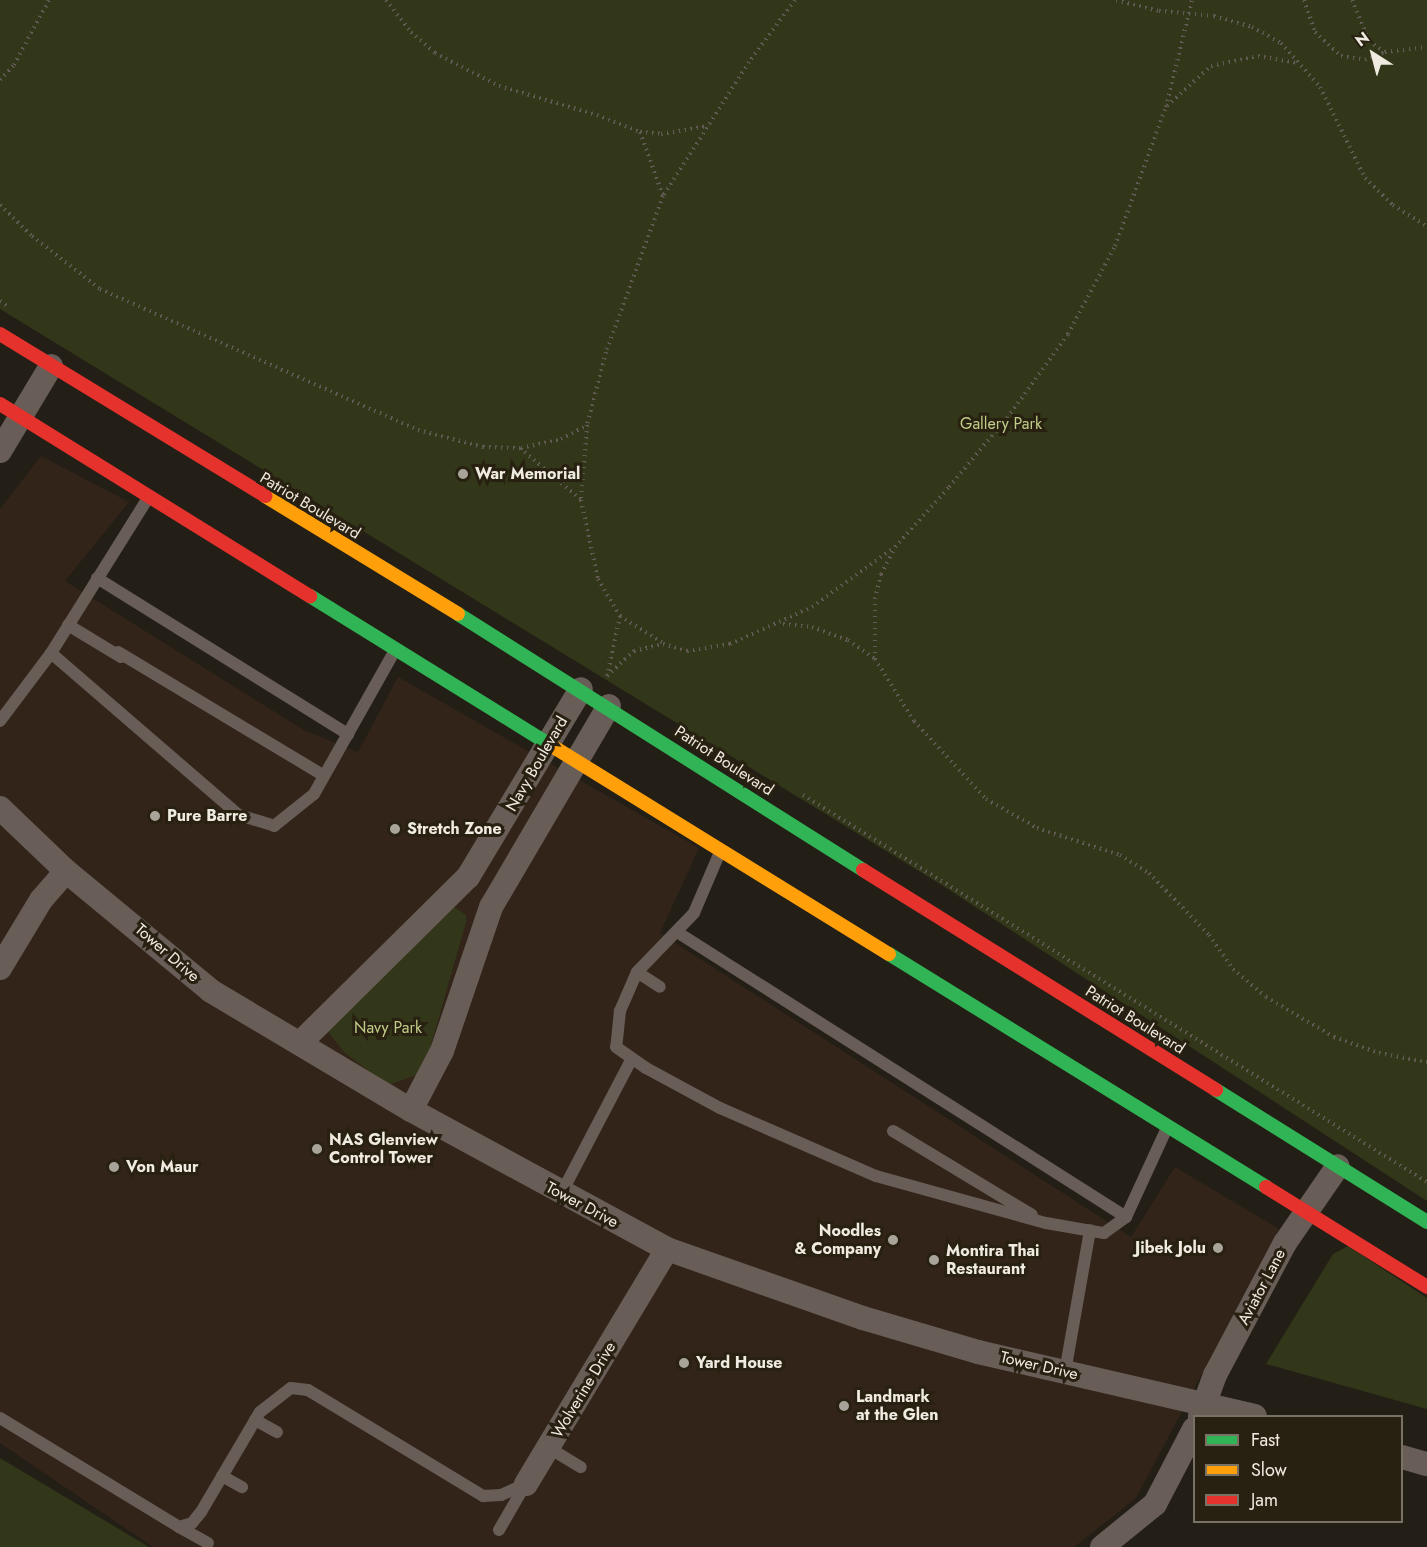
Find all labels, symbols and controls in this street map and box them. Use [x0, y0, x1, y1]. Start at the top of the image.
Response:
north arrow [1343, 24, 1403, 84]
text: N [1350, 26, 1374, 52]
park label: Gallery Park [960, 414, 1042, 434]
place label: War Memorial [475, 464, 580, 484]
marker: War Memorial [456, 467, 470, 481]
street label: Patriot Boulevard [256, 468, 364, 544]
street label: Navy Boulevard [502, 713, 572, 815]
street label: Patriot Boulevard [671, 722, 777, 800]
place label: Pure Barre [167, 806, 247, 826]
marker: Pure Barre [148, 809, 162, 823]
place label: Stretch Zone [407, 819, 502, 839]
marker: Stretch Zone [388, 822, 402, 836]
street label: Tower Drive [131, 920, 203, 986]
street label: Patriot Boulevard [1082, 982, 1188, 1058]
park label: Navy Park [354, 1018, 422, 1038]
place label: NAS Glenview Control Tower [329, 1130, 438, 1168]
marker: NAS Glenview Control Tower [310, 1142, 324, 1156]
place label: Von Maur [126, 1157, 199, 1177]
marker: Von Maur [107, 1160, 121, 1174]
street label: Tower Drive [543, 1178, 621, 1232]
place label: Noodles & Company [794, 1221, 881, 1259]
marker: Noodles & Company [886, 1233, 900, 1247]
place label: Jibek Jolu [1135, 1238, 1206, 1258]
place label: Montira Thai Restaurant [946, 1241, 1040, 1279]
marker: Jibek Jolu [1211, 1241, 1225, 1255]
street label: Aviator Lane [1234, 1246, 1290, 1328]
marker: Montira Thai Restaurant [927, 1253, 941, 1267]
street label: Wolverine Drive [548, 1338, 620, 1442]
street label: Tower Drive [998, 1348, 1080, 1384]
place label: Yard House [696, 1353, 783, 1373]
marker: Yard House [677, 1356, 691, 1370]
place label: Landmark at the Glen [856, 1387, 938, 1425]
marker: Landmark at the Glen [837, 1399, 851, 1413]
legend [1193, 1415, 1403, 1523]
text: Fast [1251, 1427, 1280, 1453]
text: Slow [1251, 1457, 1287, 1483]
text: Jam [1251, 1487, 1278, 1513]

